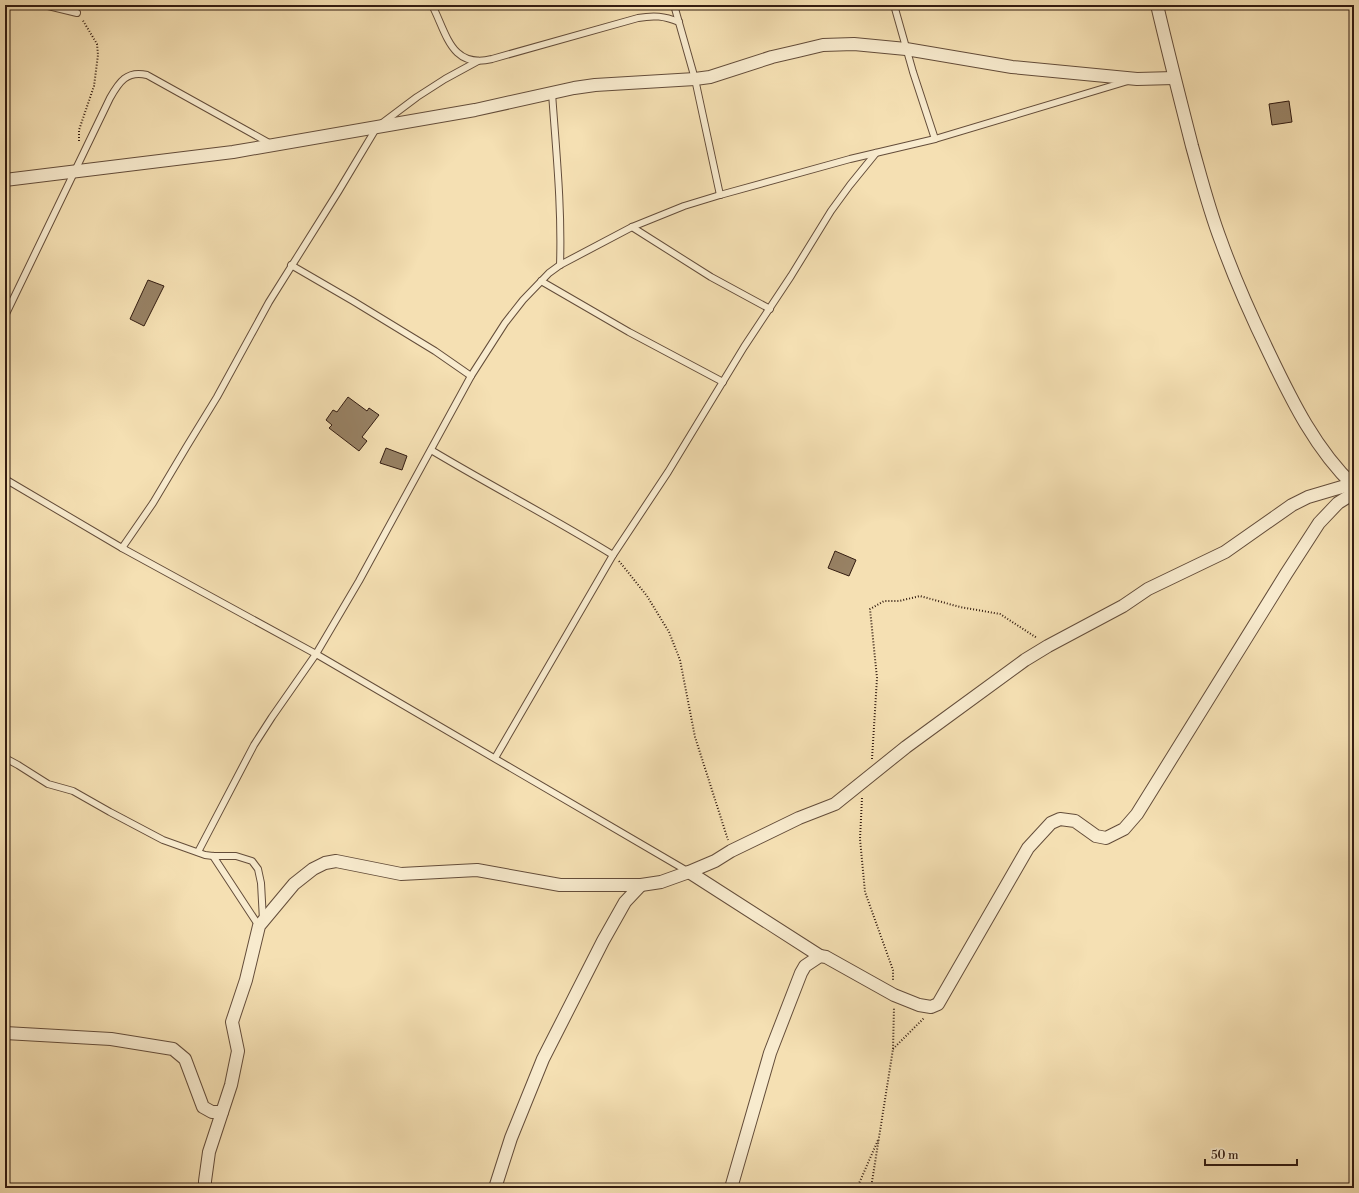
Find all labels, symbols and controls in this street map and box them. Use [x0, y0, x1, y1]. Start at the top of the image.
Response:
scale bar [1205, 1141, 1297, 1167]
text: 50 m [1211, 1148, 1239, 1163]

